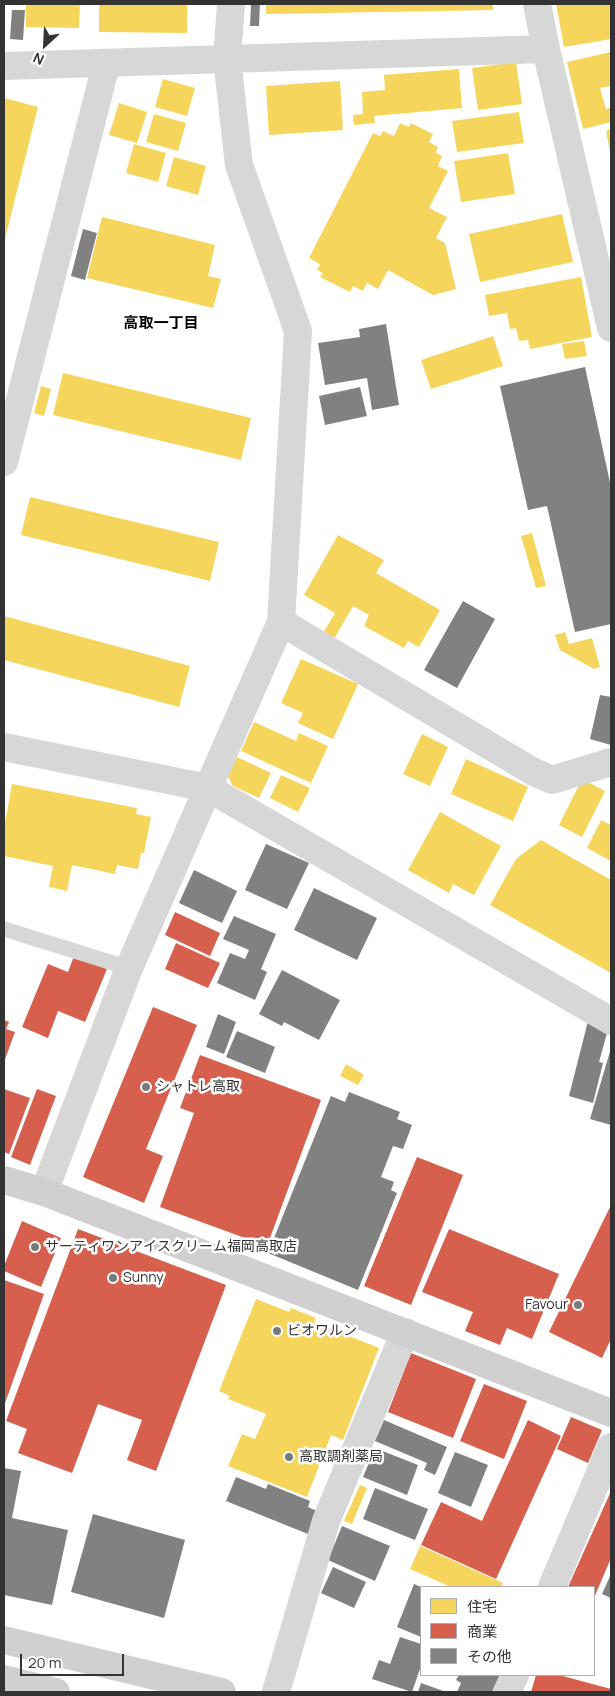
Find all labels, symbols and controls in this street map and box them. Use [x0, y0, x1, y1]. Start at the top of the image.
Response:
north arrow [20, 20, 70, 70]
text: N [30, 48, 47, 70]
district label: 高取一丁目 [124, 315, 198, 333]
place label: シャトレ高取 [156, 1079, 240, 1095]
marker: シャトレ高取 [140, 1081, 152, 1093]
place label: サーティワンアイスクリーム福岡高取店 [45, 1239, 297, 1255]
marker: サーティワンアイスクリーム福岡高取店 [29, 1241, 41, 1253]
place label: Sunny [123, 1270, 164, 1286]
marker: Sunny [107, 1272, 119, 1284]
place label: Favour [525, 1297, 568, 1313]
marker: Favour [572, 1299, 584, 1311]
place label: ビオワルン [287, 1323, 357, 1339]
marker: ビオワルン [271, 1325, 283, 1337]
place label: 高取調剤薬局 [299, 1449, 383, 1465]
marker: 高取調剤薬局 [283, 1451, 295, 1463]
legend [420, 1586, 595, 1676]
text: 住宅 [467, 1596, 497, 1617]
text: 商業 [467, 1621, 497, 1642]
scale bar [22, 1644, 126, 1676]
text: その他 [467, 1646, 512, 1667]
text: 20 m [28, 1652, 61, 1673]

